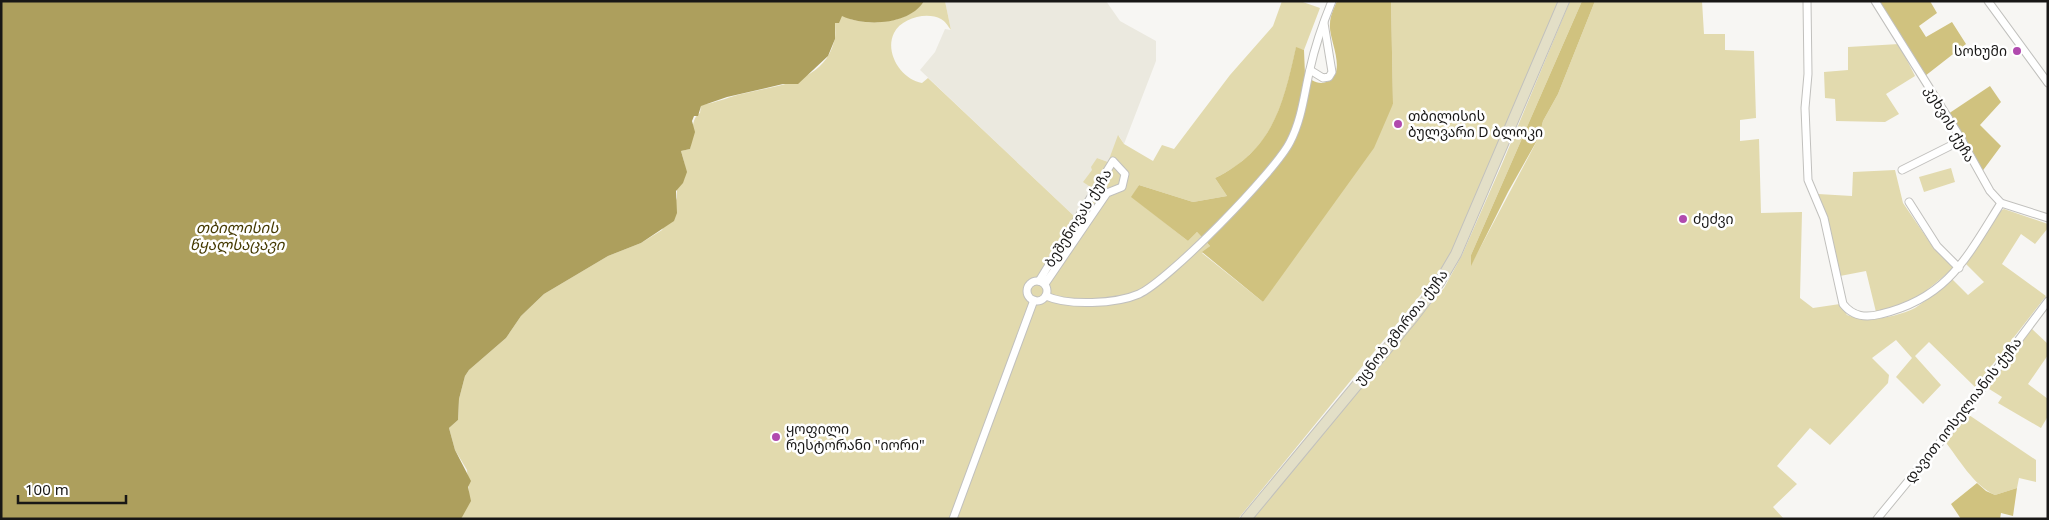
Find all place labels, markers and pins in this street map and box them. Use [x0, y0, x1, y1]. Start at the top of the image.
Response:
place label: სოხუმი [1954, 41, 2007, 60]
marker: სოხუმი [2011, 45, 2023, 57]
place label: თბილისის ბულვარი D ბლოკი [1408, 106, 1543, 141]
marker: თბილისის ბულვარი D ბლოკი [1392, 118, 1404, 130]
place label: ძეძვი [1693, 209, 1734, 228]
marker: ძეძვი [1677, 213, 1689, 225]
place label: ყოფილი რესტორანი "იორი" [786, 419, 925, 454]
marker: ყოფილი რესტორანი "იორი" [770, 431, 782, 443]

